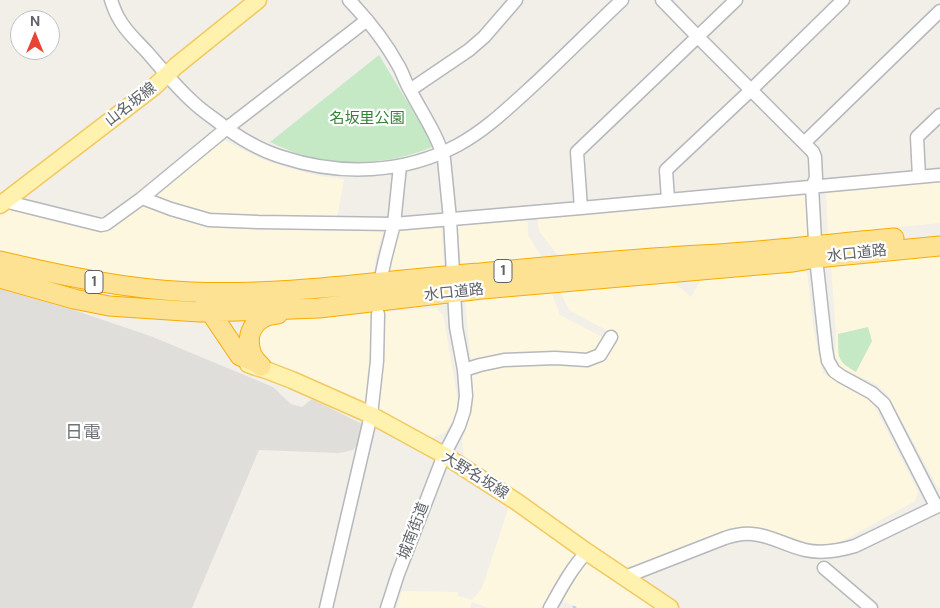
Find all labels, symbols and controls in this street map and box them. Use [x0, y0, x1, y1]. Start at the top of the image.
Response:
north arrow [10, 10, 60, 60]
text: N [30, 12, 40, 30]
street label: 山名坂線 [102, 79, 160, 131]
park label: 名坂里公園 [330, 110, 404, 128]
street label: 水口道路 [826, 242, 888, 266]
road number: 1 [494, 260, 512, 282]
road number: 1 [85, 270, 103, 294]
street label: 水口道路 [423, 281, 485, 305]
district label: 日電 [65, 422, 101, 444]
street label: 大野名坂線 [438, 448, 512, 504]
street label: 城南街道 [395, 500, 433, 562]

